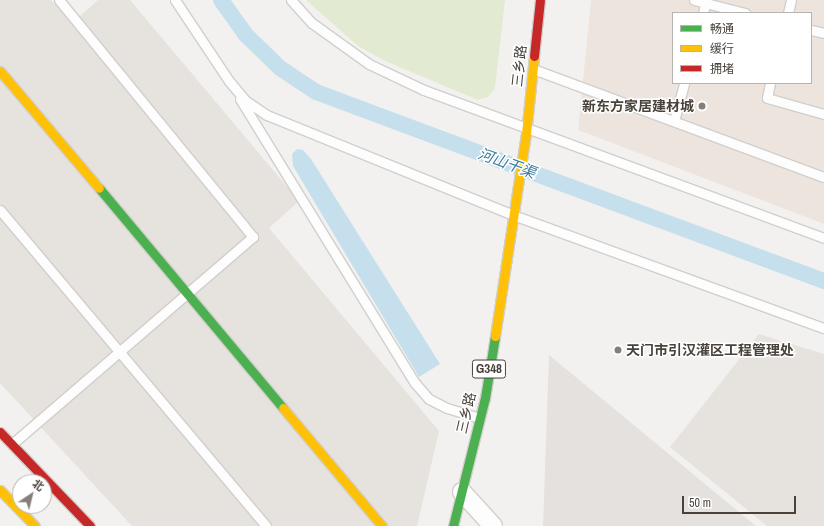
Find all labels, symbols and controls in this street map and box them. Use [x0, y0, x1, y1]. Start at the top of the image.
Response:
legend [672, 12, 812, 84]
text: 畅通 [710, 21, 734, 37]
text: 缓行 [710, 41, 734, 57]
street label: 三乡路 [508, 44, 530, 88]
text: 拥堵 [710, 61, 734, 77]
place label: 新东方家居建材城 [582, 98, 694, 114]
marker: 新东方家居建材城 [697, 101, 707, 111]
water label: 河山干渠 [476, 144, 538, 182]
place label: 天门市引汉灌区工程管理处 [626, 342, 794, 358]
marker: 天门市引汉灌区工程管理处 [613, 345, 623, 355]
road number: G348 [471, 358, 507, 380]
street label: 三乡路 [453, 391, 479, 435]
north arrow [12, 474, 52, 514]
text: 北 [30, 476, 47, 494]
scale bar [684, 488, 798, 514]
text: 50 m [689, 495, 711, 511]

